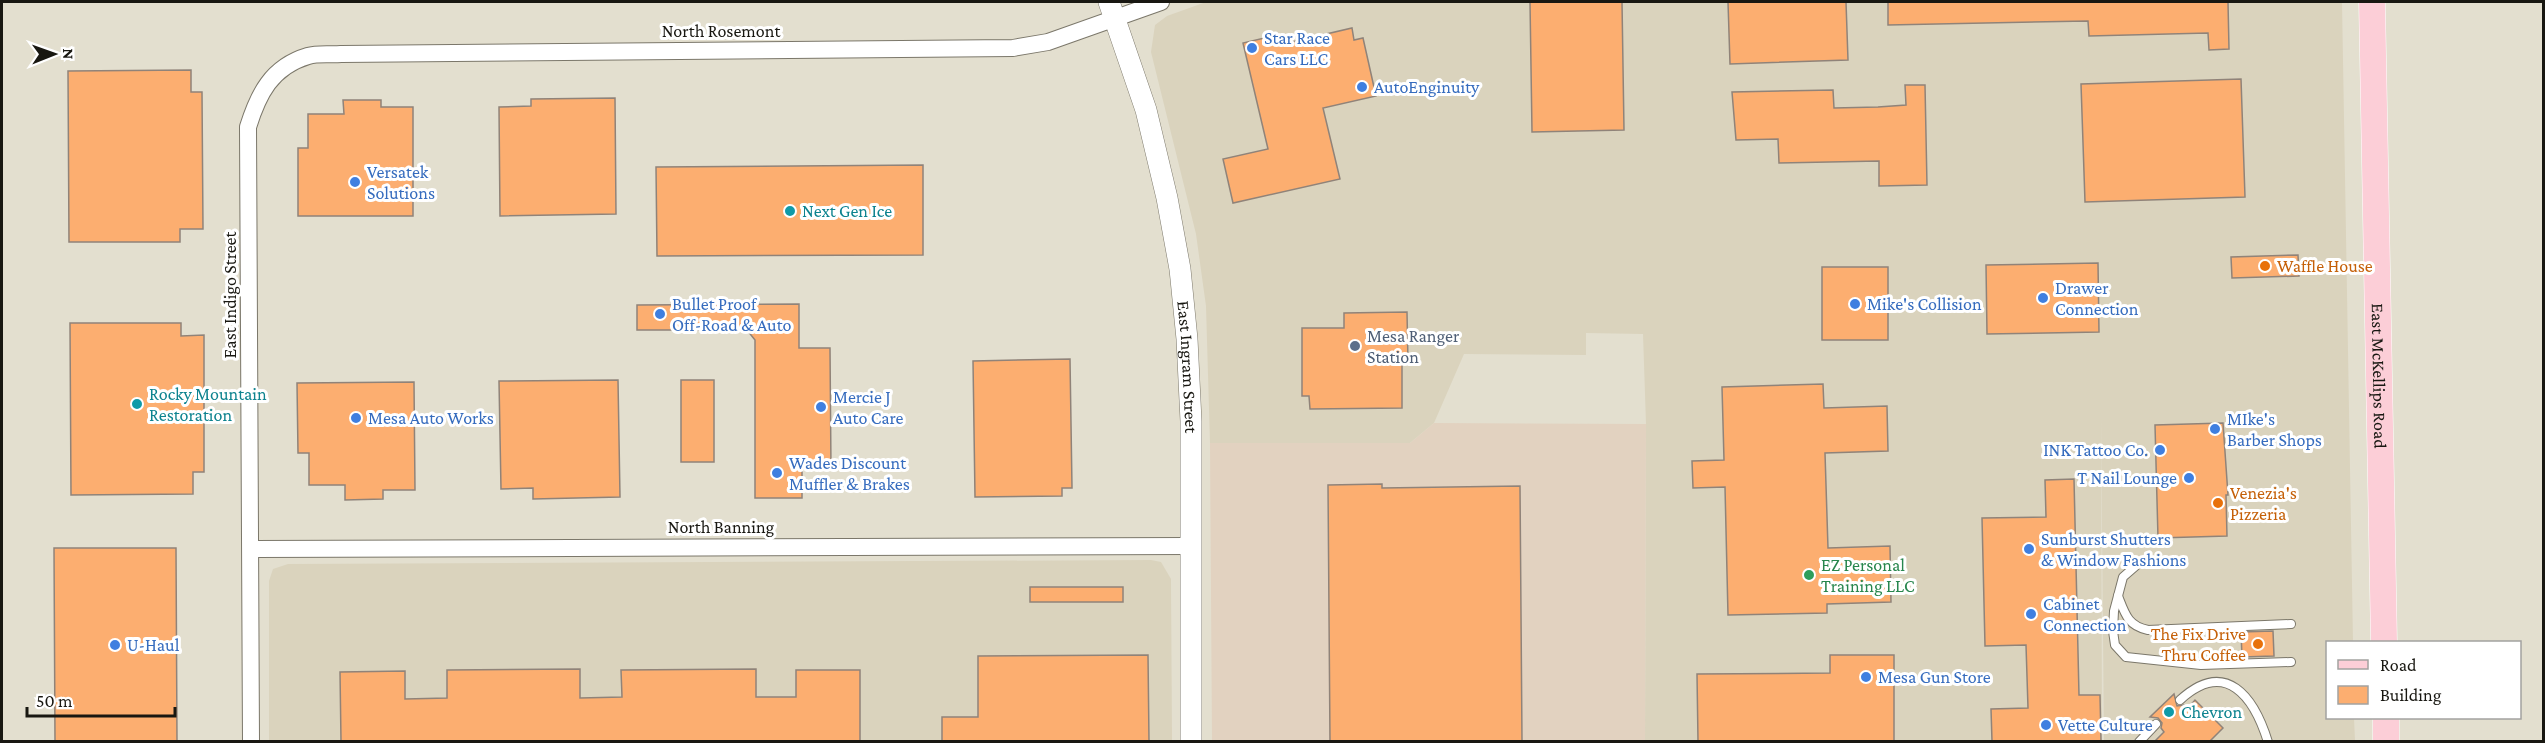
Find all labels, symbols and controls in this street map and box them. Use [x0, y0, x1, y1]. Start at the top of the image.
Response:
street label: North Rosemont [662, 21, 781, 41]
north arrow [24, 24, 84, 84]
place label: Star Race Cars LLC [1264, 28, 1330, 69]
marker: Star Race Cars LLC [1245, 41, 1259, 55]
text: N [60, 48, 77, 59]
place label: AutoEnginuity [1374, 77, 1480, 97]
marker: AutoEnginuity [1355, 80, 1369, 94]
place label: Versatek Solutions [367, 162, 435, 203]
marker: Versatek Solutions [348, 175, 362, 189]
place label: Next Gen Ice [802, 201, 892, 221]
marker: Next Gen Ice [783, 204, 797, 218]
street label: East Indigo Street [220, 231, 240, 358]
place label: Waffle House [2277, 256, 2373, 276]
marker: Waffle House [2258, 259, 2272, 273]
place label: Drawer Connection [2055, 278, 2139, 319]
marker: Drawer Connection [2036, 291, 2050, 305]
place label: Bullet Proof Off-Road & Auto [672, 294, 791, 335]
place label: Mike's Collision [1867, 294, 1982, 314]
marker: Mike's Collision [1848, 297, 1862, 311]
street label: East Ingram Street [1173, 300, 1201, 434]
street label: East McKellips Road [2368, 303, 2390, 449]
marker: Bullet Proof Off-Road & Auto [653, 307, 667, 321]
place label: Mesa Ranger Station [1367, 326, 1460, 367]
marker: Mesa Ranger Station [1348, 339, 1362, 353]
place label: Rocky Mountain Restoration [149, 384, 267, 425]
place label: Mercie J Auto Care [833, 387, 904, 428]
marker: Rocky Mountain Restoration [130, 397, 144, 411]
marker: Mercie J Auto Care [814, 400, 828, 414]
place label: Mesa Auto Works [368, 408, 494, 428]
place label: MIke's Barber Shops [2227, 409, 2322, 450]
marker: Mesa Auto Works [349, 411, 363, 425]
marker: MIke's Barber Shops [2208, 422, 2222, 436]
place label: INK Tattoo Co. [2043, 440, 2148, 460]
marker: INK Tattoo Co. [2153, 443, 2167, 457]
place label: Wades Discount Muffler & Brakes [789, 453, 910, 494]
marker: Wades Discount Muffler & Brakes [770, 466, 784, 480]
place label: T Nail Lounge [2077, 468, 2177, 488]
marker: T Nail Lounge [2182, 471, 2196, 485]
place label: Venezia's Pizzeria [2230, 483, 2297, 524]
marker: Venezia's Pizzeria [2211, 496, 2225, 510]
street label: North Banning [668, 517, 775, 537]
place label: Sunburst Shutters & Window Fashions [2041, 529, 2186, 570]
marker: Sunburst Shutters & Window Fashions [2022, 542, 2036, 556]
place label: EZ Personal Training LLC [1821, 555, 1915, 596]
marker: EZ Personal Training LLC [1802, 568, 1816, 582]
place label: Cabinet Connection [2043, 594, 2127, 635]
marker: Cabinet Connection [2024, 607, 2038, 621]
place label: The Fix Drive Thru Coffee [2151, 624, 2246, 665]
place label: U-Haul [127, 635, 180, 655]
marker: The Fix Drive Thru Coffee [2251, 637, 2265, 651]
marker: U-Haul [108, 638, 122, 652]
legend [2326, 641, 2521, 719]
text: Road [2380, 655, 2417, 675]
place label: Mesa Gun Store [1878, 667, 1991, 687]
marker: Mesa Gun Store [1859, 670, 1873, 684]
scale bar [27, 680, 176, 718]
text: Building [2380, 685, 2442, 705]
text: 50 m [36, 691, 73, 711]
place label: Chevron [2181, 702, 2242, 722]
marker: Chevron [2162, 705, 2176, 719]
place label: Vette Culture [2058, 715, 2153, 735]
marker: Vette Culture [2039, 718, 2053, 732]

